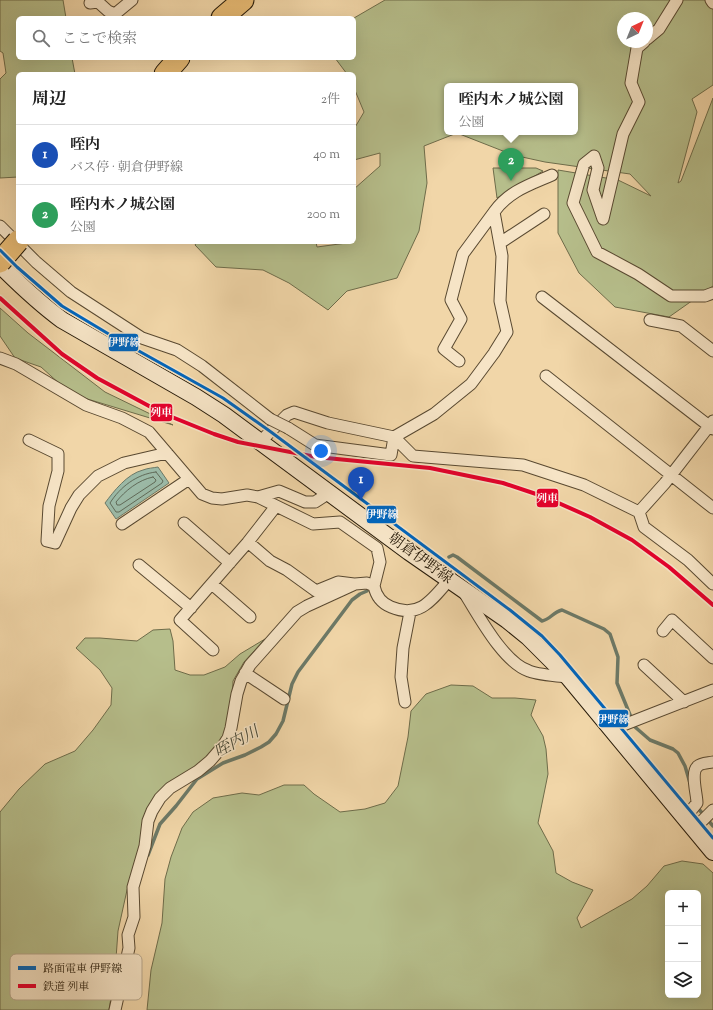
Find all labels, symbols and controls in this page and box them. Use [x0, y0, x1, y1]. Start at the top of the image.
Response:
north arrow [617, 12, 653, 48]
search box [16, 16, 356, 60]
icon: search [30, 27, 52, 49]
text: ここで検索 [62, 29, 137, 50]
popup [444, 83, 578, 135]
text: 周辺 [32, 88, 66, 112]
text: 咥内木ノ城公園 [458, 90, 564, 111]
text: 2件 [321, 91, 340, 109]
text: 公園 [458, 114, 485, 132]
text: 咥内 [70, 135, 100, 156]
text: 1 [43, 146, 47, 164]
text: 40 m [313, 146, 340, 164]
pin: 2 [498, 148, 524, 181]
text: バス停 · 朝倉伊野線 [70, 159, 183, 177]
text: 咥内木ノ城公園 [70, 195, 175, 216]
text: 2 [42, 206, 48, 224]
text: 200 m [307, 206, 340, 224]
text: 公園 [70, 219, 96, 237]
line badge: 伊野線 [108, 333, 139, 352]
text: 伊野線 [108, 335, 141, 351]
line badge: 列車 [150, 403, 173, 422]
text: 列車 [150, 405, 172, 421]
your location [311, 441, 331, 461]
pin: 1 [348, 467, 374, 500]
line badge: 列車 [536, 488, 559, 508]
text: 列車 [536, 491, 558, 507]
line badge: 伊野線 [366, 505, 397, 524]
text: 伊野線 [366, 507, 399, 523]
street label: 朝倉伊野線 [383, 528, 457, 590]
line badge: 伊野線 [598, 709, 629, 728]
text: 伊野線 [597, 712, 630, 728]
water label: 咥内川 [210, 721, 265, 764]
map controls [665, 890, 701, 998]
button: + [665, 890, 701, 926]
button: − [665, 926, 701, 962]
legend [10, 954, 142, 1000]
text: 路面電車 伊野線 [43, 961, 122, 977]
button: layers [665, 962, 701, 998]
text: 鉄道 列車 [43, 979, 89, 995]

